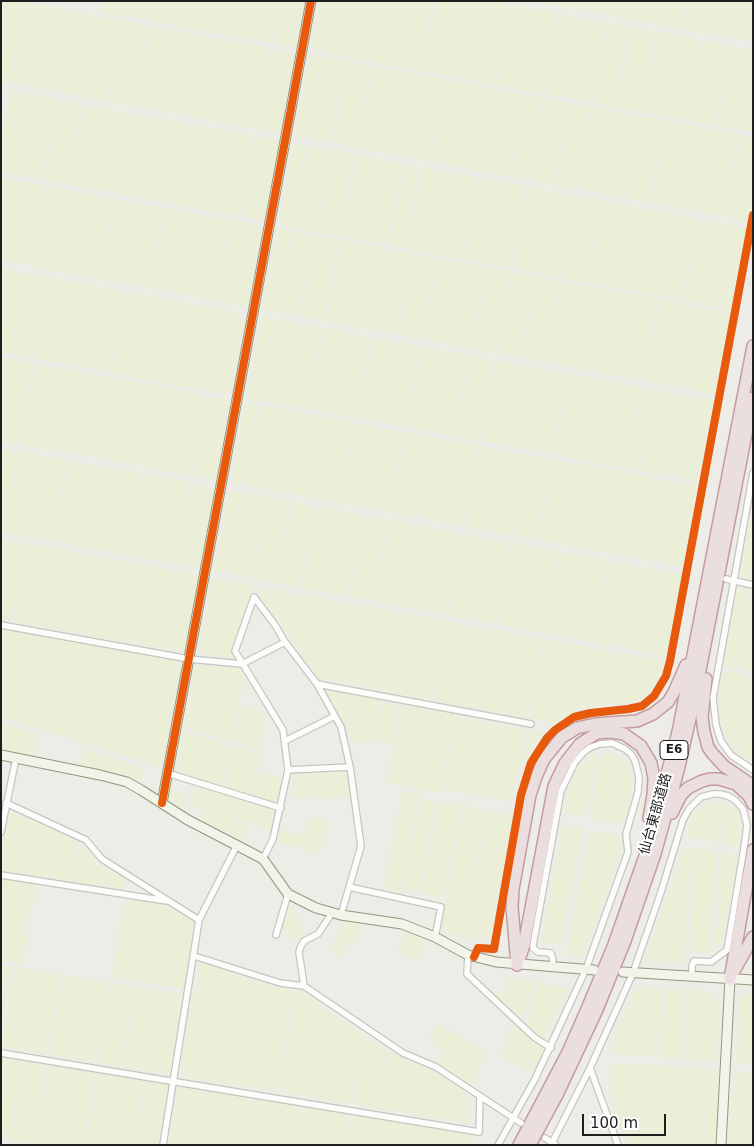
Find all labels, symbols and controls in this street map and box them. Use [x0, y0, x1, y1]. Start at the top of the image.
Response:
road number: E6 [660, 740, 688, 760]
street label: 仙台東部道路 [636, 771, 676, 857]
scale bar [584, 1104, 668, 1136]
text: 100 m [590, 1114, 638, 1132]

